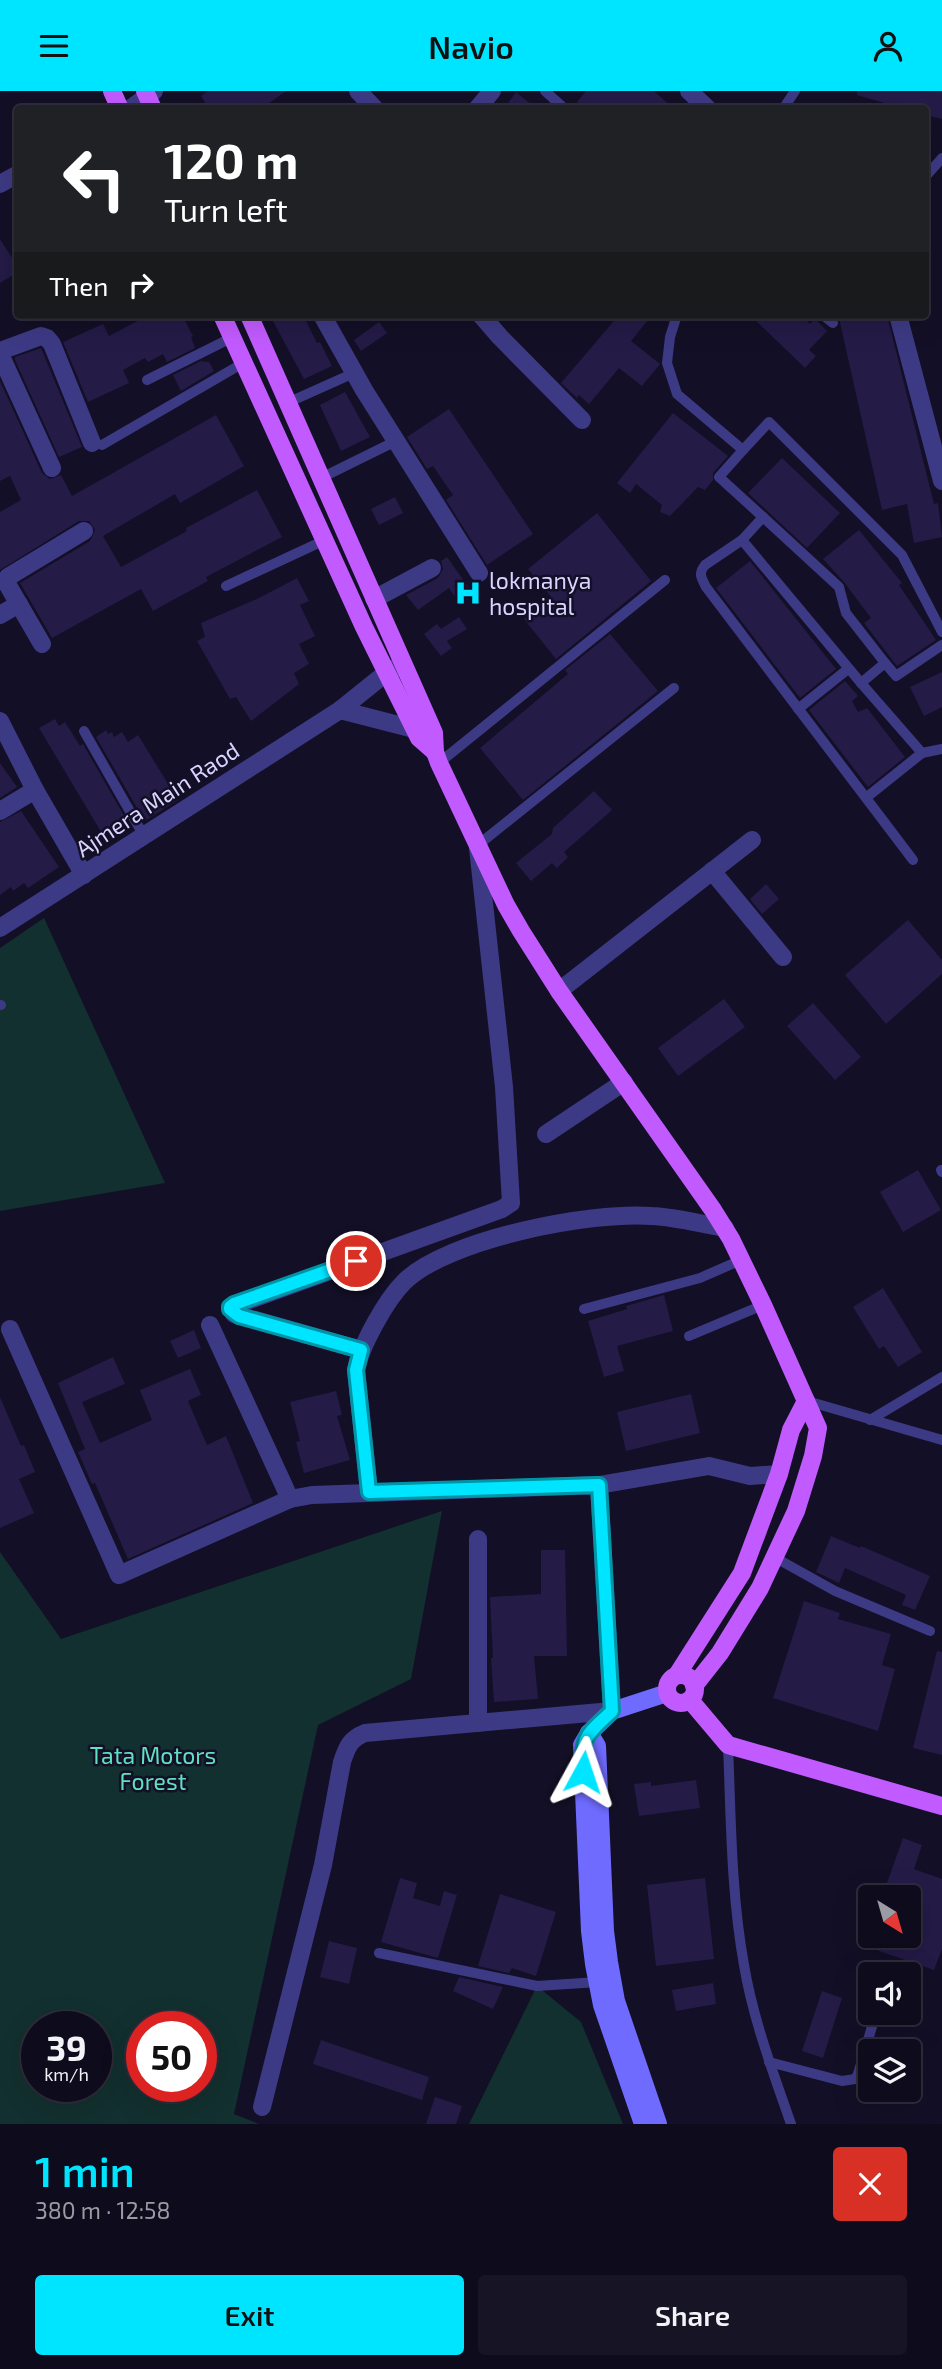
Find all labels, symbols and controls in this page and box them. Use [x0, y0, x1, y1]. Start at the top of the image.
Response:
icon: menu [35, 27, 73, 65]
text: Navio [428, 27, 514, 65]
icon: person [869, 27, 907, 65]
text: 120 m [164, 130, 298, 189]
icon: left [49, 133, 140, 224]
text: Turn left [164, 190, 288, 228]
icon: right [122, 266, 160, 304]
text: Then [49, 270, 108, 301]
place label: lokmanya hospital [489, 566, 591, 620]
hospital icon: lokmanya hospital [453, 578, 483, 608]
street label: Ajmera Main Raod [70, 736, 244, 862]
pin [326, 1231, 386, 1291]
icon: arrive [337, 1242, 375, 1280]
position arrow [546, 1735, 620, 1809]
park label: Tata Motors Forest [90, 1741, 216, 1795]
north arrow [858, 1885, 920, 1948]
map controls [858, 1885, 921, 2102]
button: sound [858, 1962, 921, 2025]
speed limit sign: 50 [126, 2011, 217, 2102]
text: 39 [46, 2026, 87, 2068]
button: layers [858, 2039, 921, 2102]
text: km/h [44, 2063, 89, 2085]
text: 1 min [35, 2145, 135, 2195]
button: close [833, 2147, 907, 2221]
text: 380 m · 12:58 [35, 2196, 170, 2224]
button: Exit [35, 2275, 464, 2355]
button: Share [478, 2275, 907, 2355]

